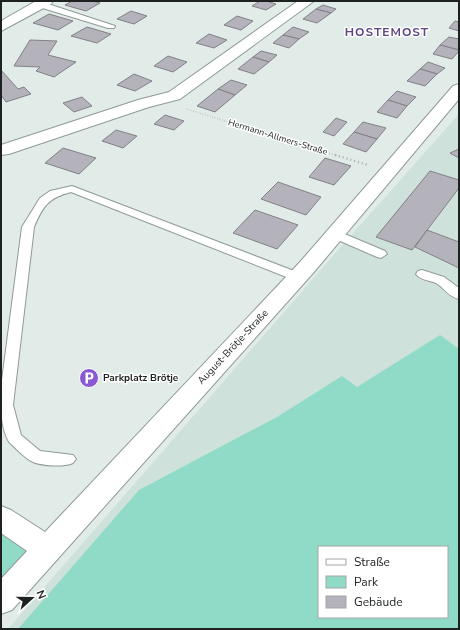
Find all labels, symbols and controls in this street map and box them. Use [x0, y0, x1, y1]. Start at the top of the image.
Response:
district label: HOSTEMOST [345, 24, 429, 40]
street label: Hermann-Allmers-Straße [227, 116, 330, 158]
street label: August-Brötje-Straße [195, 306, 271, 388]
parking icon: Parkplatz Brötje [78, 367, 100, 389]
place label: Parkplatz Brötje [103, 371, 179, 385]
legend [318, 546, 448, 618]
text: Straße [354, 554, 390, 570]
text: Park [354, 574, 379, 590]
north arrow [12, 578, 52, 618]
text: N [32, 588, 49, 601]
text: Gebäude [354, 594, 403, 610]

